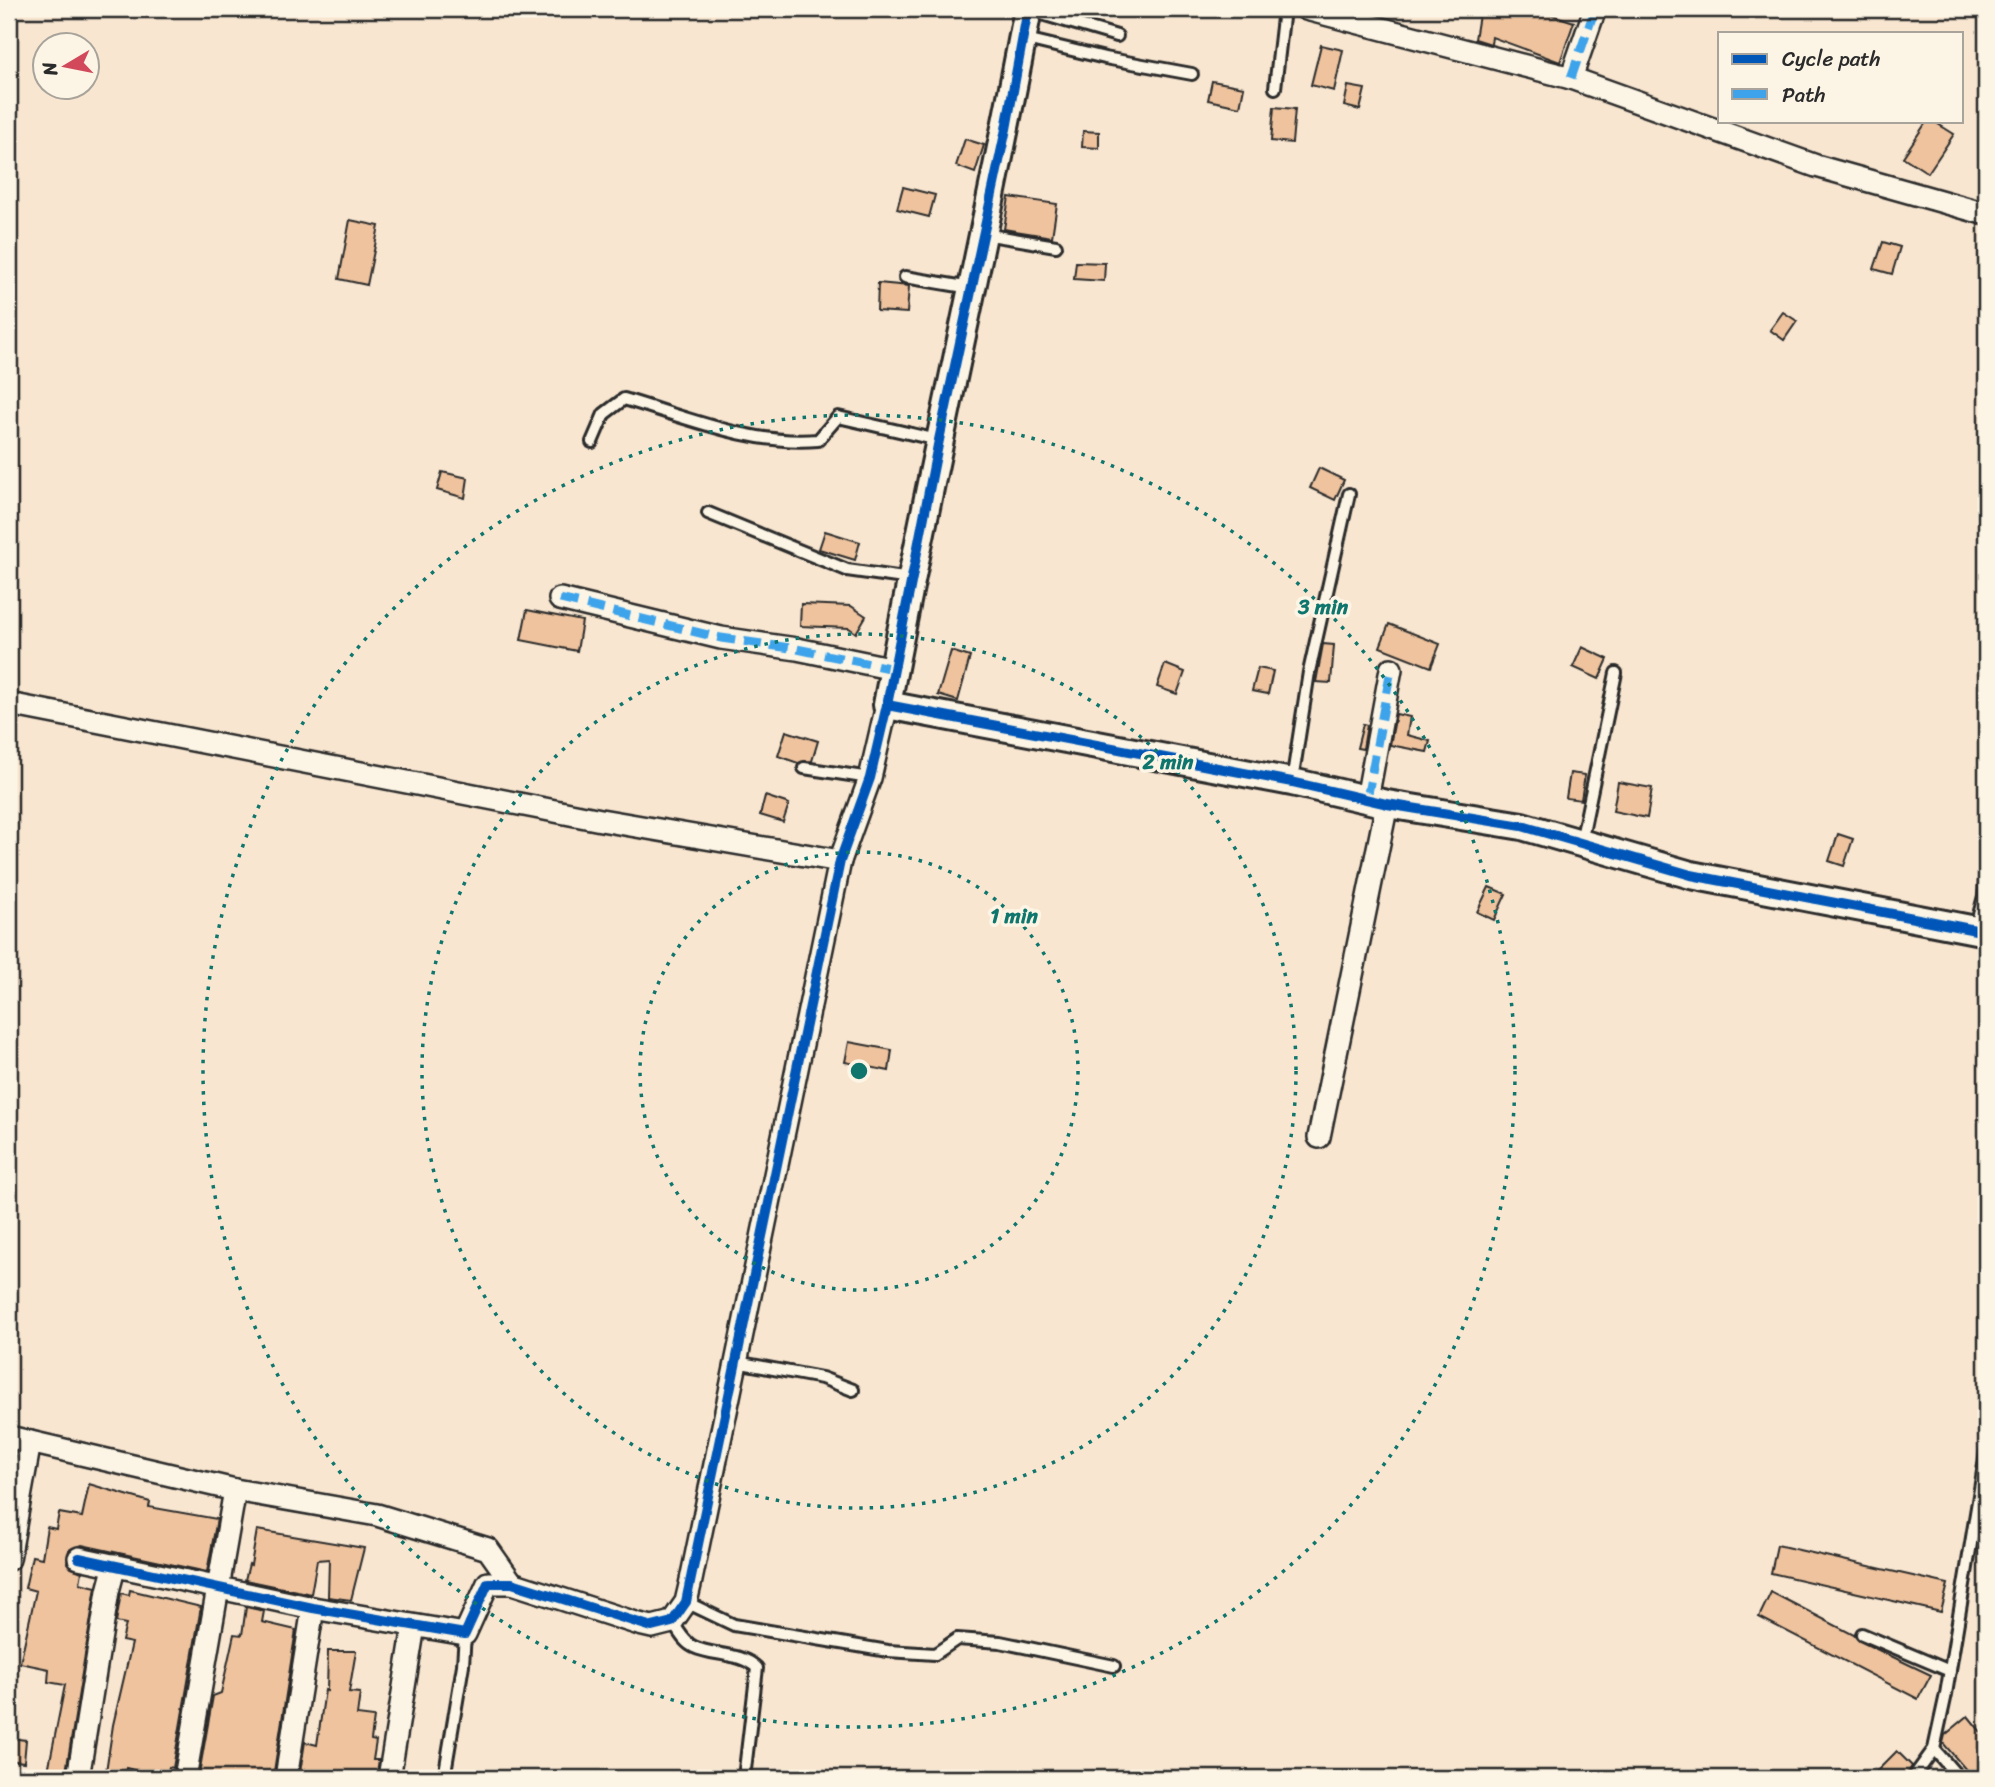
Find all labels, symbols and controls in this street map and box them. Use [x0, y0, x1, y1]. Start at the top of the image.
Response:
north arrow [32, 32, 102, 102]
legend [1718, 32, 1964, 122]
text: Cycle path [1782, 40, 1881, 78]
text: N [32, 59, 67, 79]
text: Path [1782, 76, 1825, 114]
text: 3 min [1297, 588, 1349, 626]
text: 2 min [1142, 743, 1194, 781]
text: 1 min [990, 897, 1039, 935]
centre of rings [847, 1059, 871, 1083]

